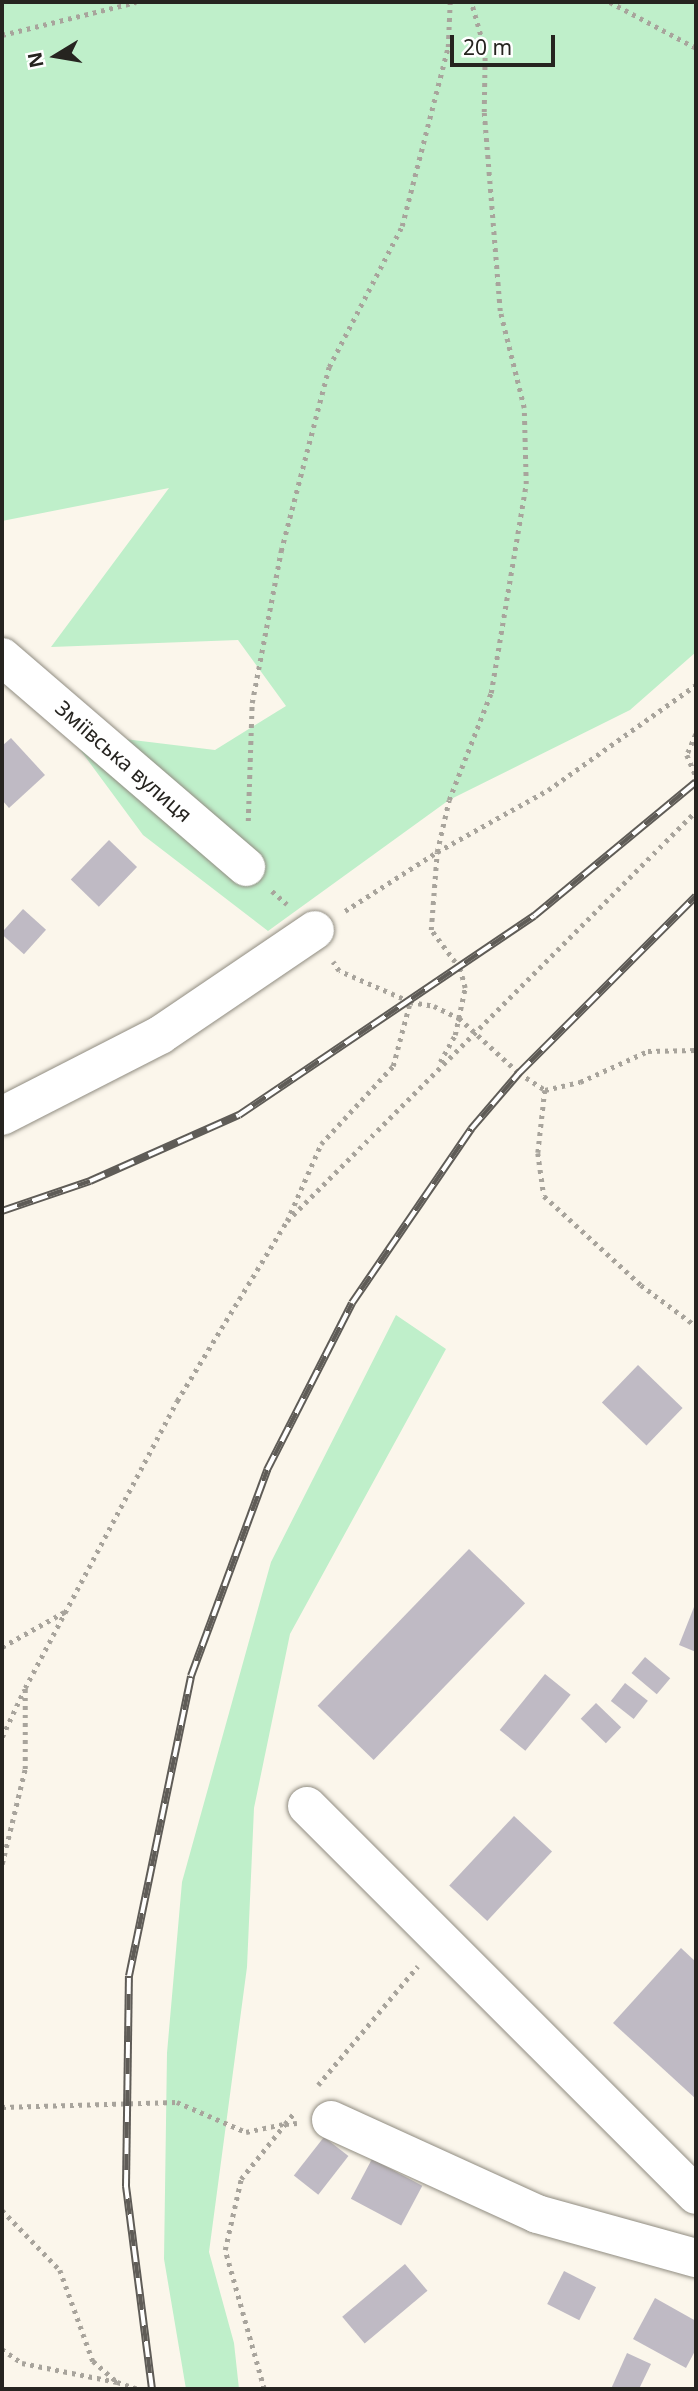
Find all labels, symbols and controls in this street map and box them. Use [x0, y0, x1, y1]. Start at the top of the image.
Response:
north arrow [21, 21, 91, 91]
scale bar [453, 21, 558, 65]
text: 20 m [463, 33, 512, 61]
text: N [21, 50, 50, 70]
street label: Зміївська вулиця [51, 695, 197, 827]

